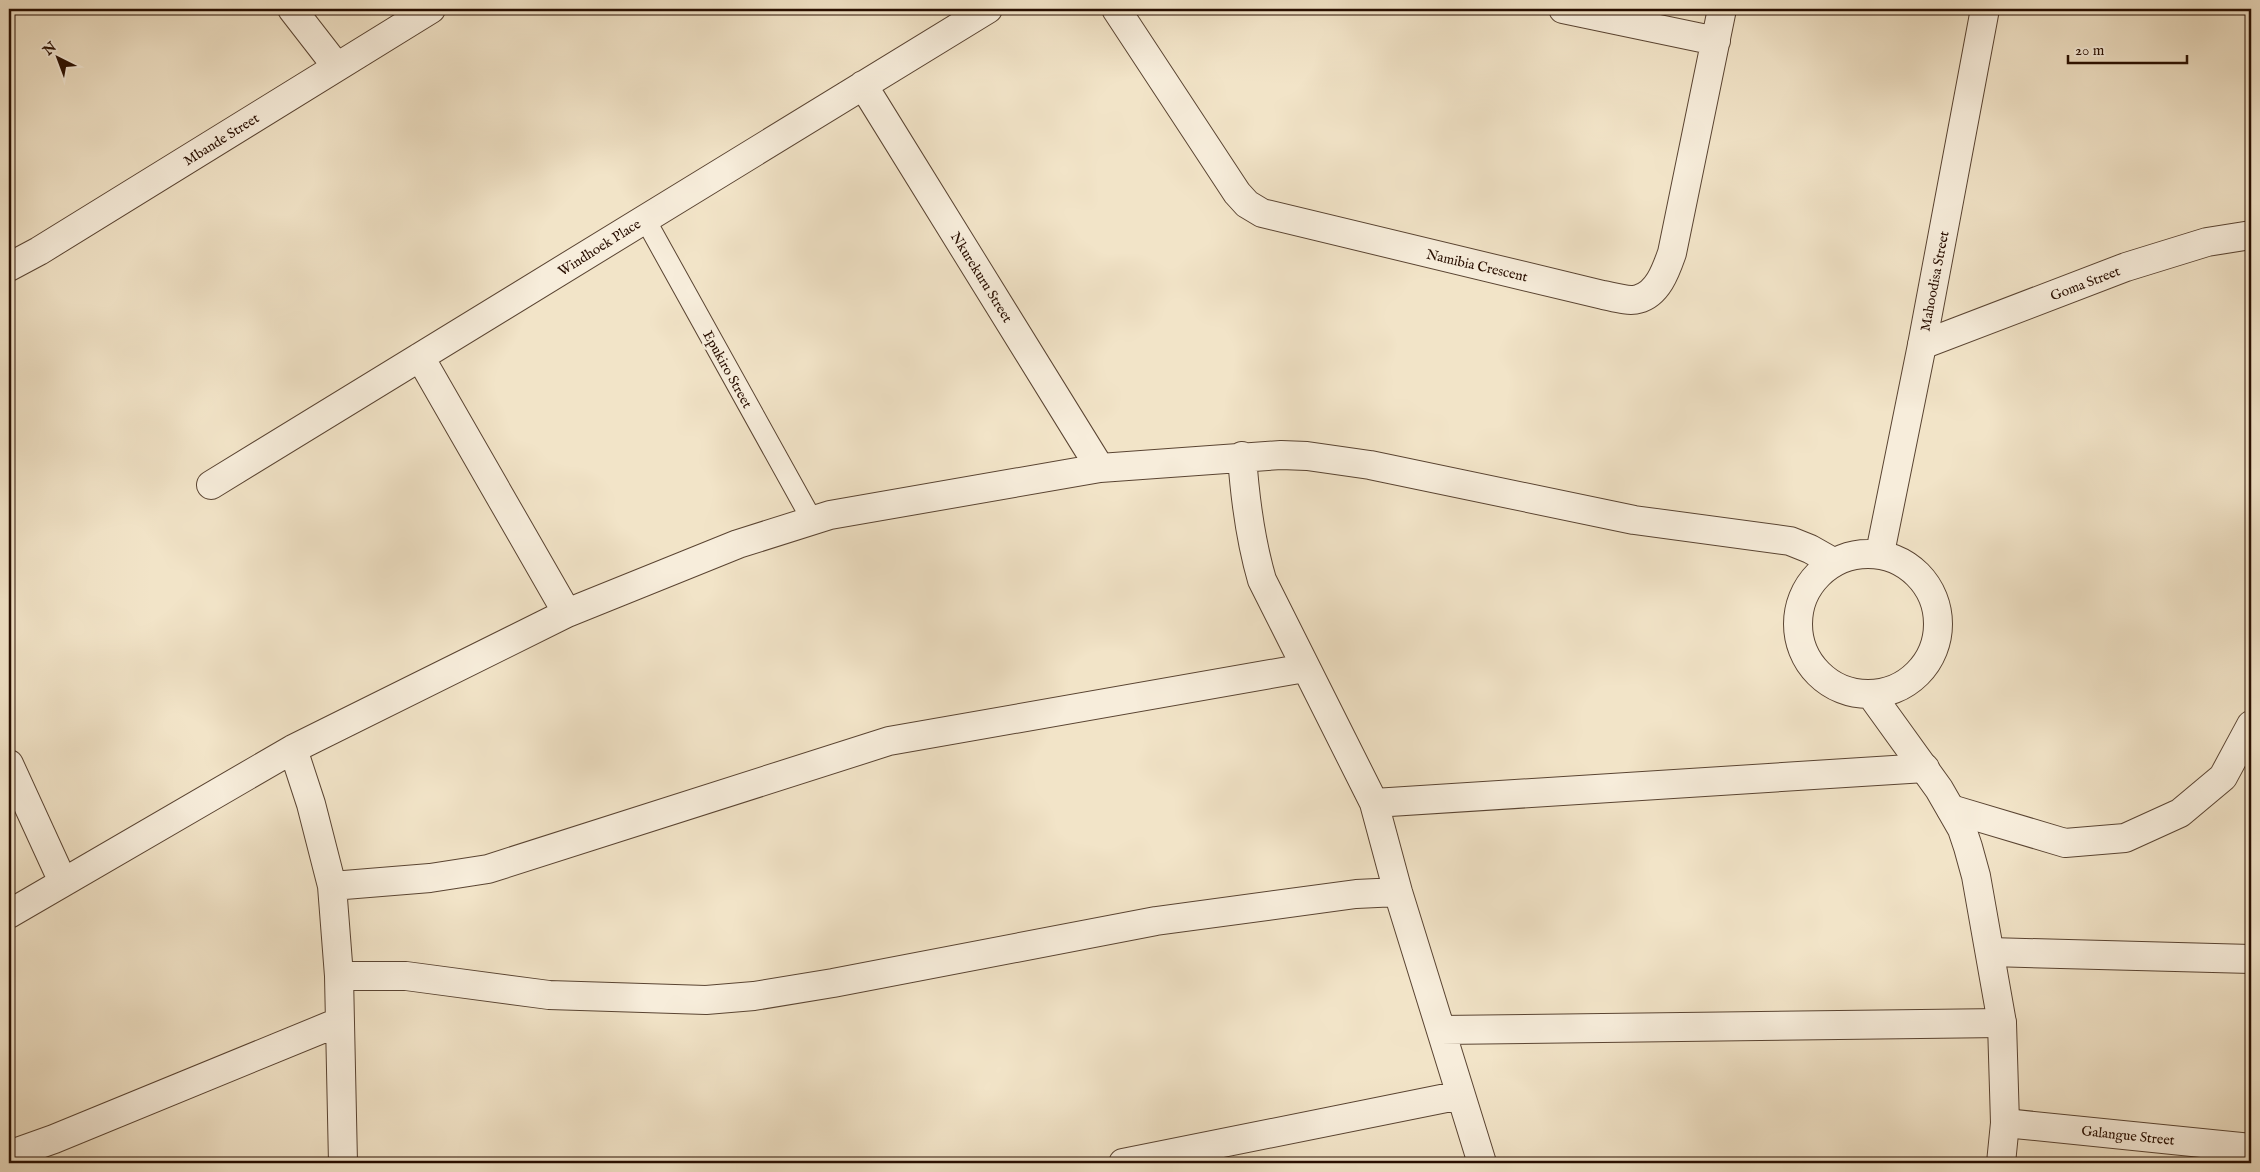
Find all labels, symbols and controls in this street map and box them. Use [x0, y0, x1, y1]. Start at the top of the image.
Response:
north arrow [32, 32, 82, 82]
scale bar [2068, 32, 2186, 64]
text: N [39, 38, 60, 60]
text: 20 m [2075, 41, 2105, 60]
street label: Mbande Street [180, 109, 263, 170]
street label: Windhoek Place [555, 215, 645, 280]
street label: Nkurekuru Street [946, 229, 1016, 326]
street label: Mahoodisa Street [1916, 229, 1954, 333]
street label: Namibia Crescent [1424, 246, 1529, 286]
street label: Goma Street [2048, 262, 2123, 305]
street label: Epukiro Street [698, 327, 756, 412]
street label: Galangue Street [2080, 1122, 2176, 1150]

